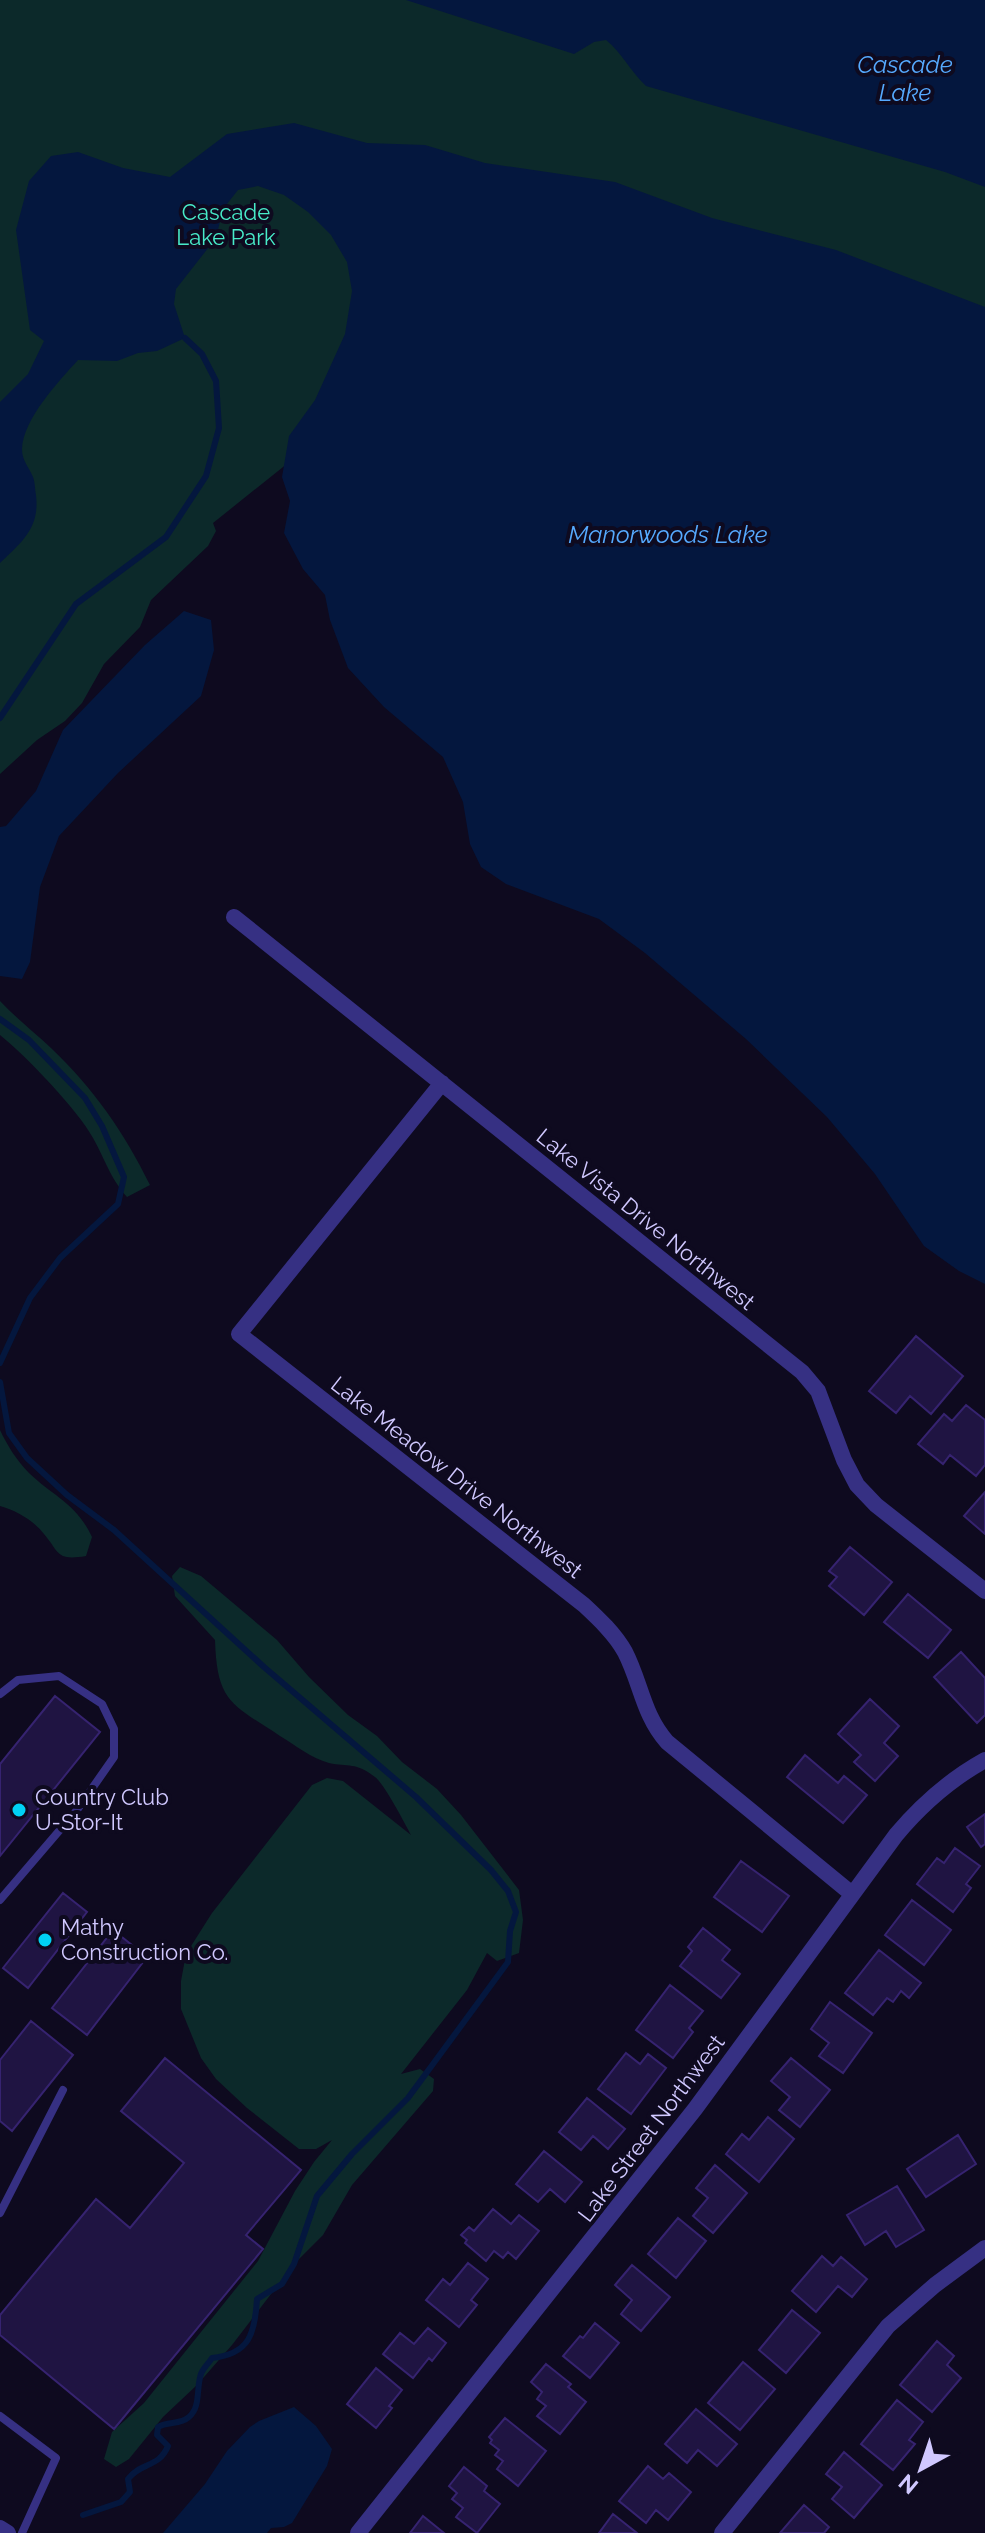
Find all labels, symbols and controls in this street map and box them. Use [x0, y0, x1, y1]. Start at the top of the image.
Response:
water label: Cascade Lake [857, 50, 953, 107]
park label: Cascade Lake Park [176, 199, 276, 250]
water label: Manorwoods Lake [568, 520, 768, 549]
street label: Lake Vista Drive Northwest [532, 1123, 761, 1315]
street label: Lake Meadow Drive Northwest [326, 1371, 588, 1584]
place label: Country Club U-Stor-It [35, 1784, 169, 1835]
marker: Country Club U-Stor-It [10, 1801, 28, 1819]
place label: Mathy Construction Co. [61, 1914, 228, 1965]
marker: Mathy Construction Co. [36, 1931, 54, 1949]
street label: Lake Street Northwest [572, 2029, 730, 2226]
north arrow [881, 2429, 961, 2509]
text: N [893, 2469, 923, 2500]

